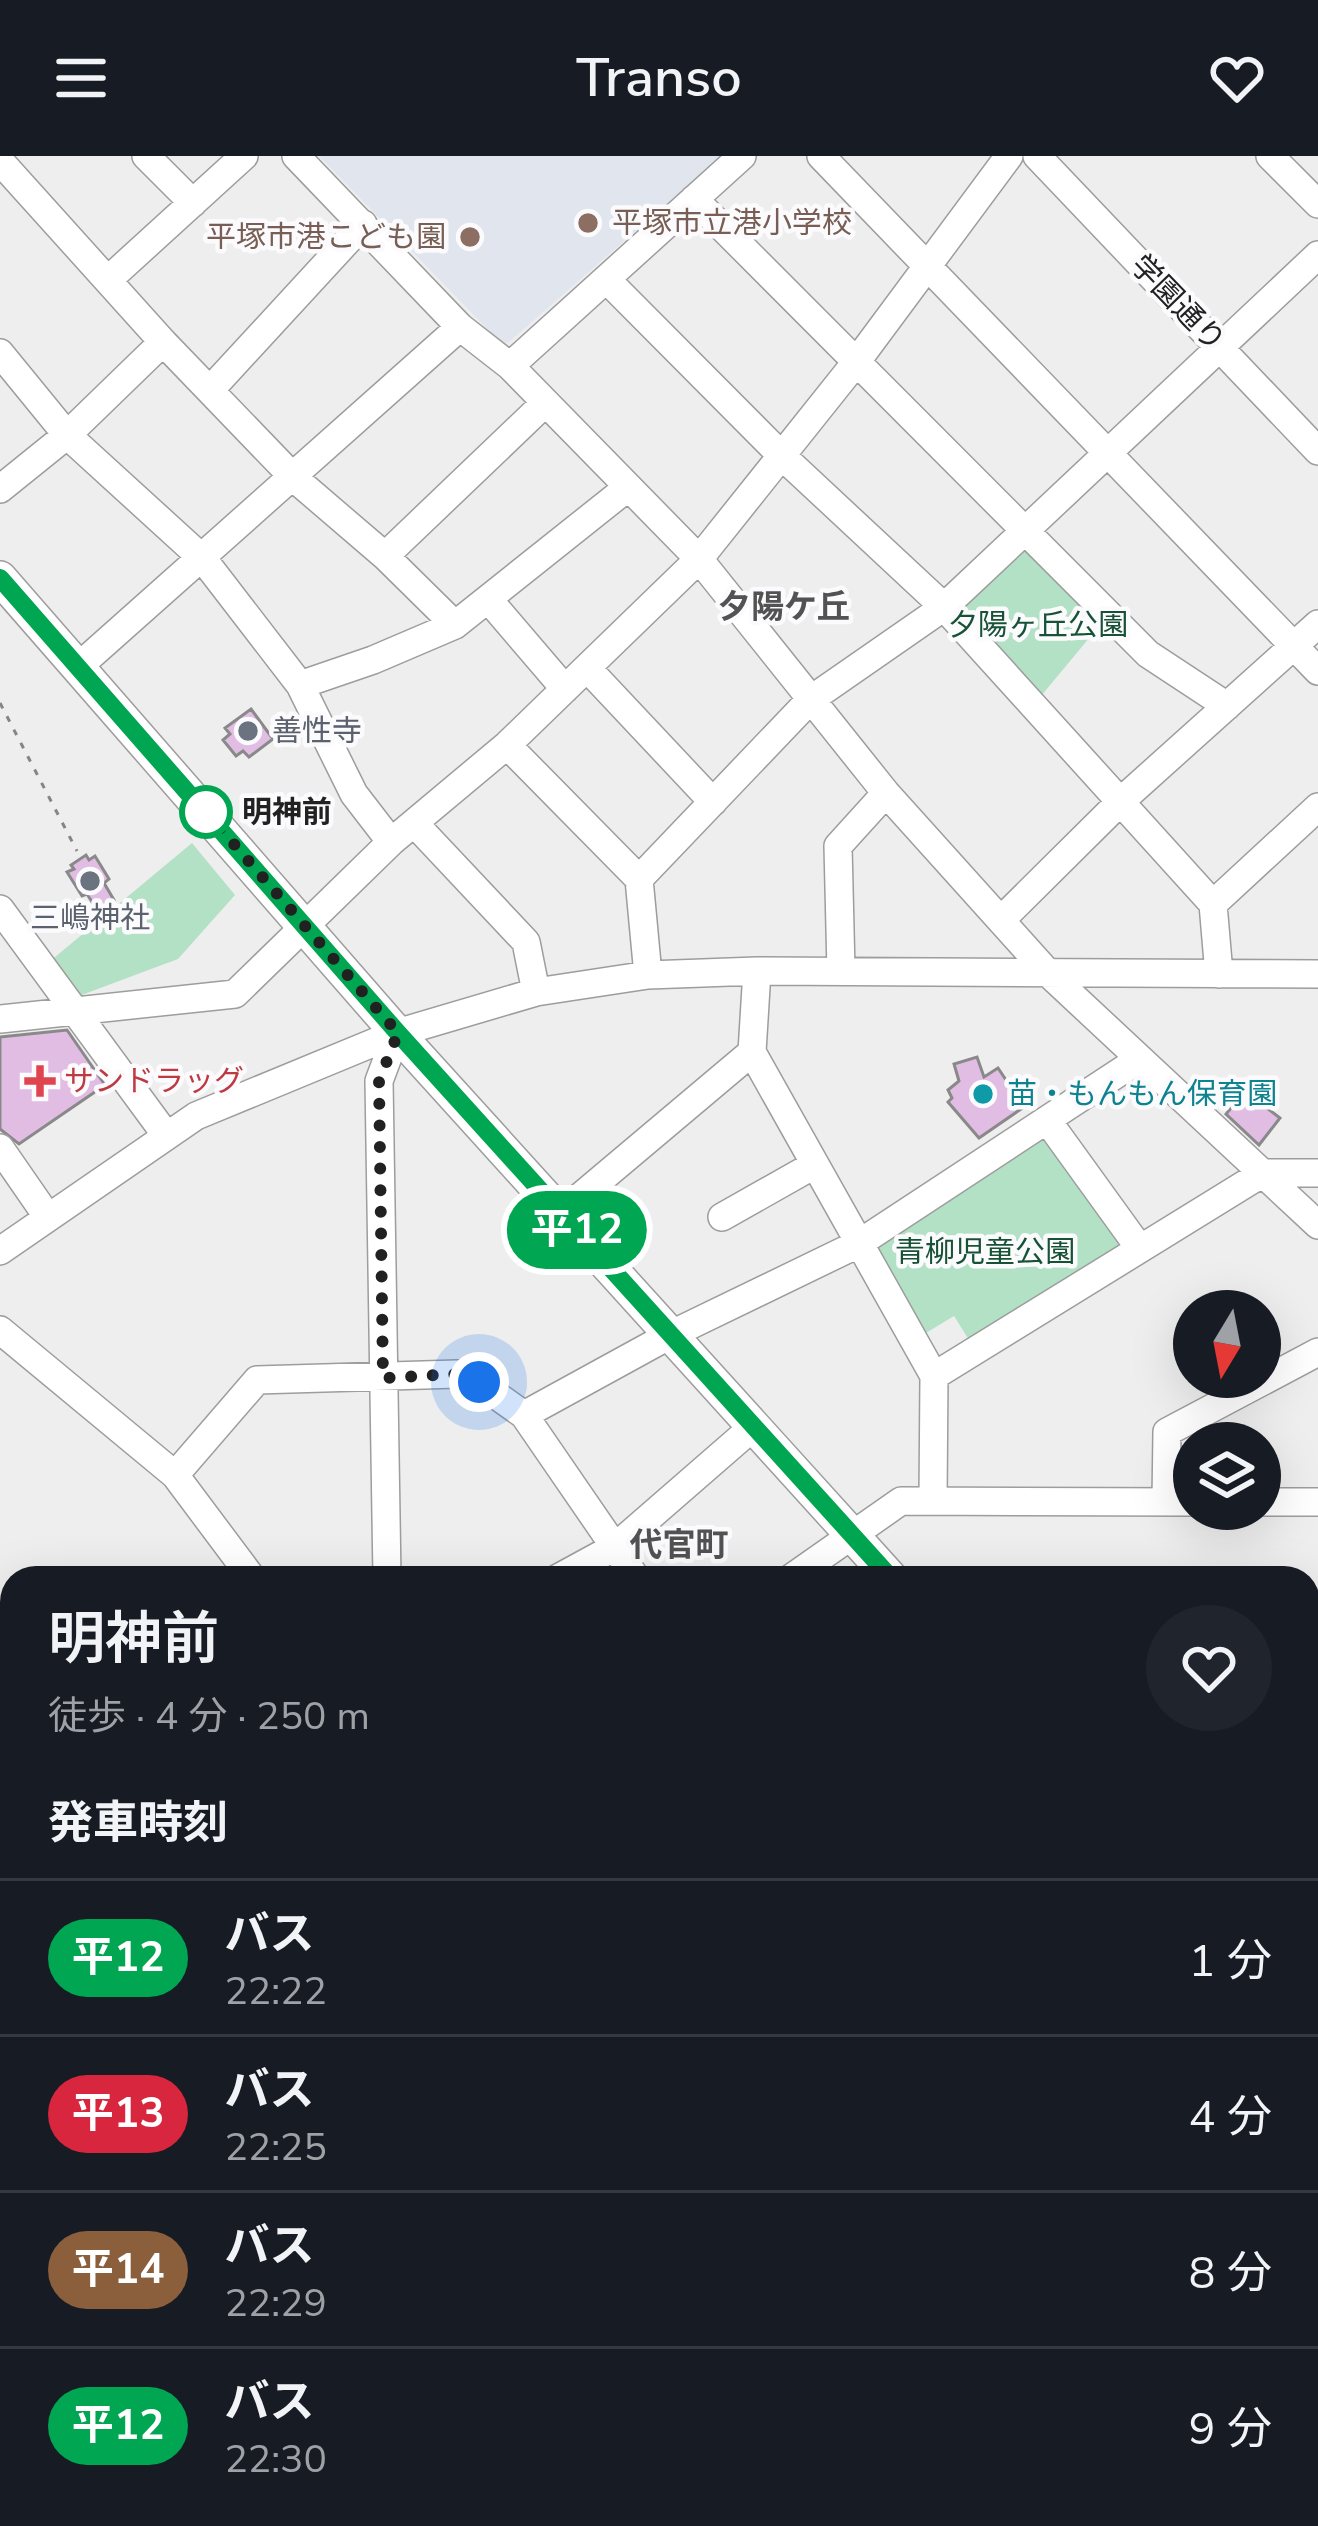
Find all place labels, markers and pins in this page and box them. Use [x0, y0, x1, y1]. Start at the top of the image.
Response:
place label: 平塚市立港小学校 [612, 203, 852, 244]
marker: 平塚市立港小学校 [575, 210, 601, 236]
place label: 平塚市港こども園 [206, 217, 446, 258]
marker: 平塚市港こども園 [457, 224, 483, 250]
place label: 善性寺 [272, 711, 362, 752]
marker: 善性寺 [235, 718, 261, 744]
marker: 明神前 [181, 787, 231, 837]
place label: 明神前 [242, 792, 332, 833]
marker: 三嶋神社 [77, 868, 103, 894]
place label: 三嶋神社 [30, 898, 150, 939]
place label: サンドラッグ [64, 1061, 244, 1102]
marker: サンドラッグ [27, 1068, 53, 1094]
place label: 苗・もんもん保育園 [1007, 1074, 1277, 1115]
marker: 苗・もんもん保育園 [970, 1081, 996, 1107]

